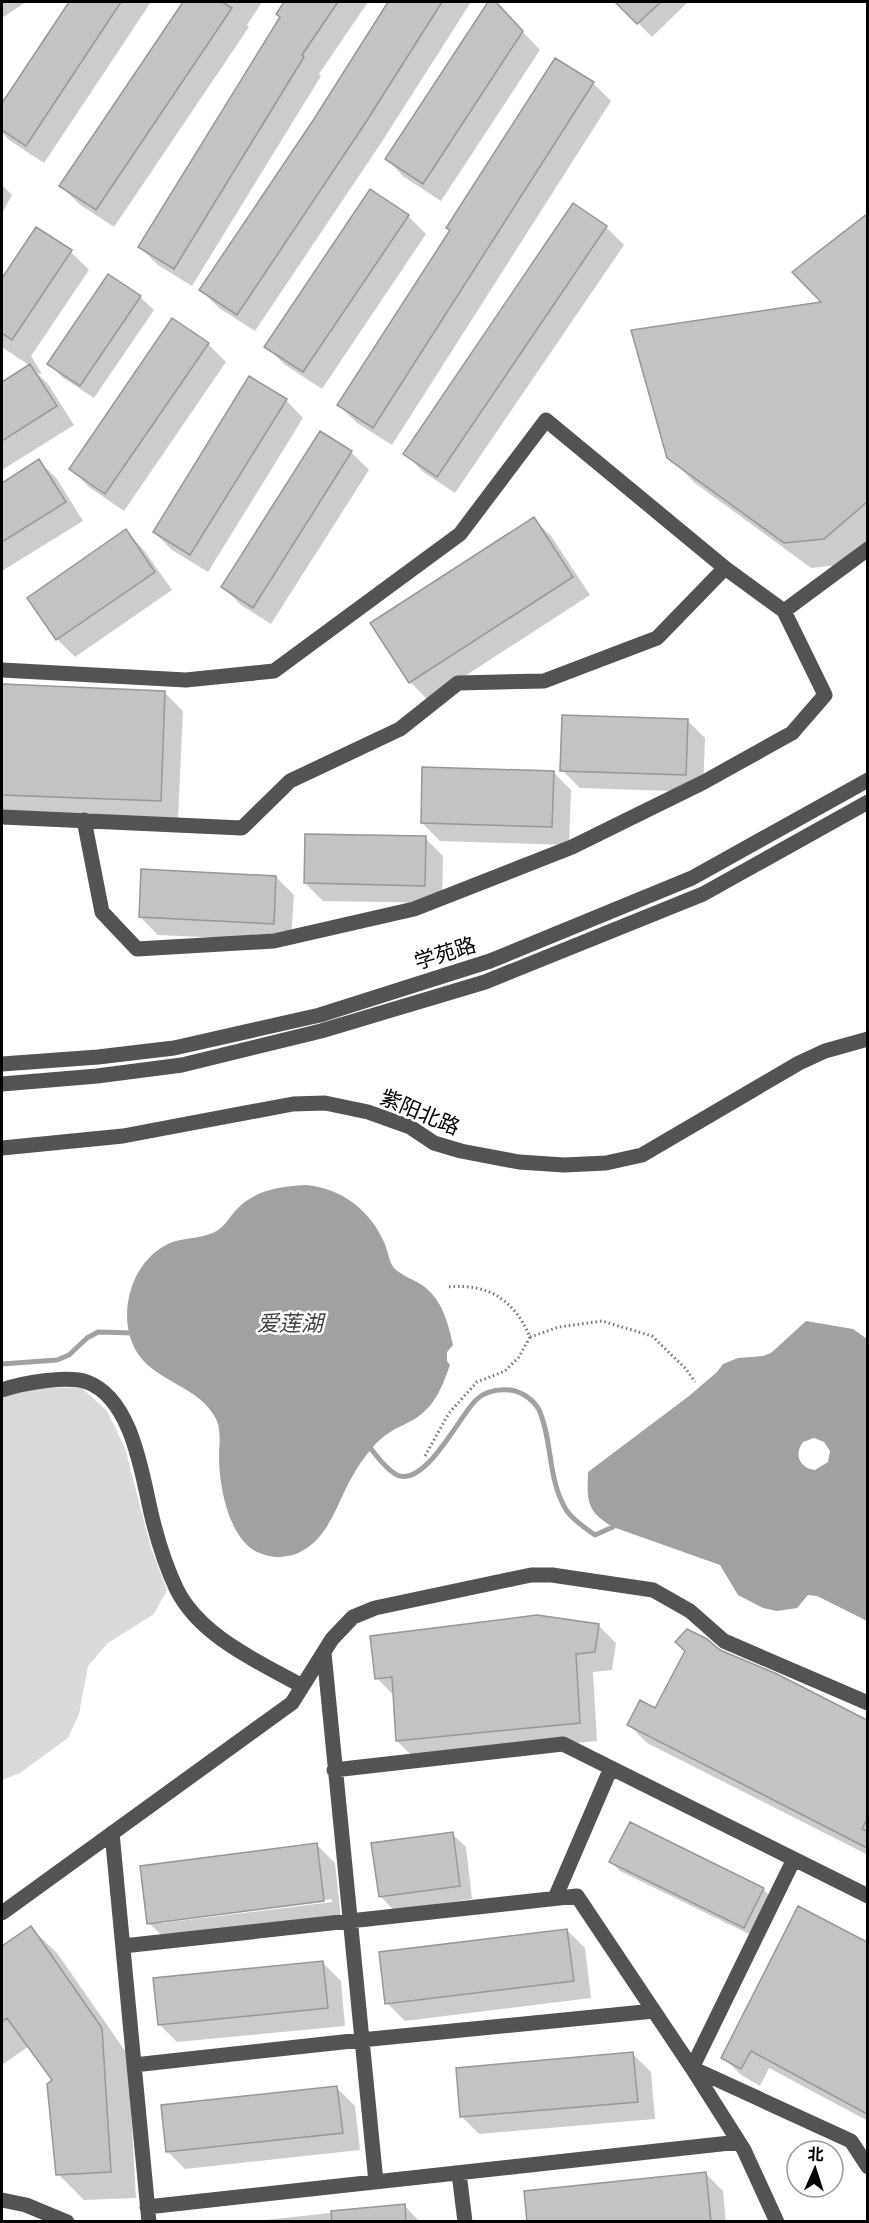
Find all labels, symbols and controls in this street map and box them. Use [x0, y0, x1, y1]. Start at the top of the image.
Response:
street label: 学苑路 [412, 933, 478, 973]
street label: 紫阳北路 [377, 1085, 463, 1139]
water label: 爱莲湖 [257, 1311, 326, 1336]
north arrow [785, 2139, 845, 2199]
text: 北 [807, 2146, 824, 2163]

